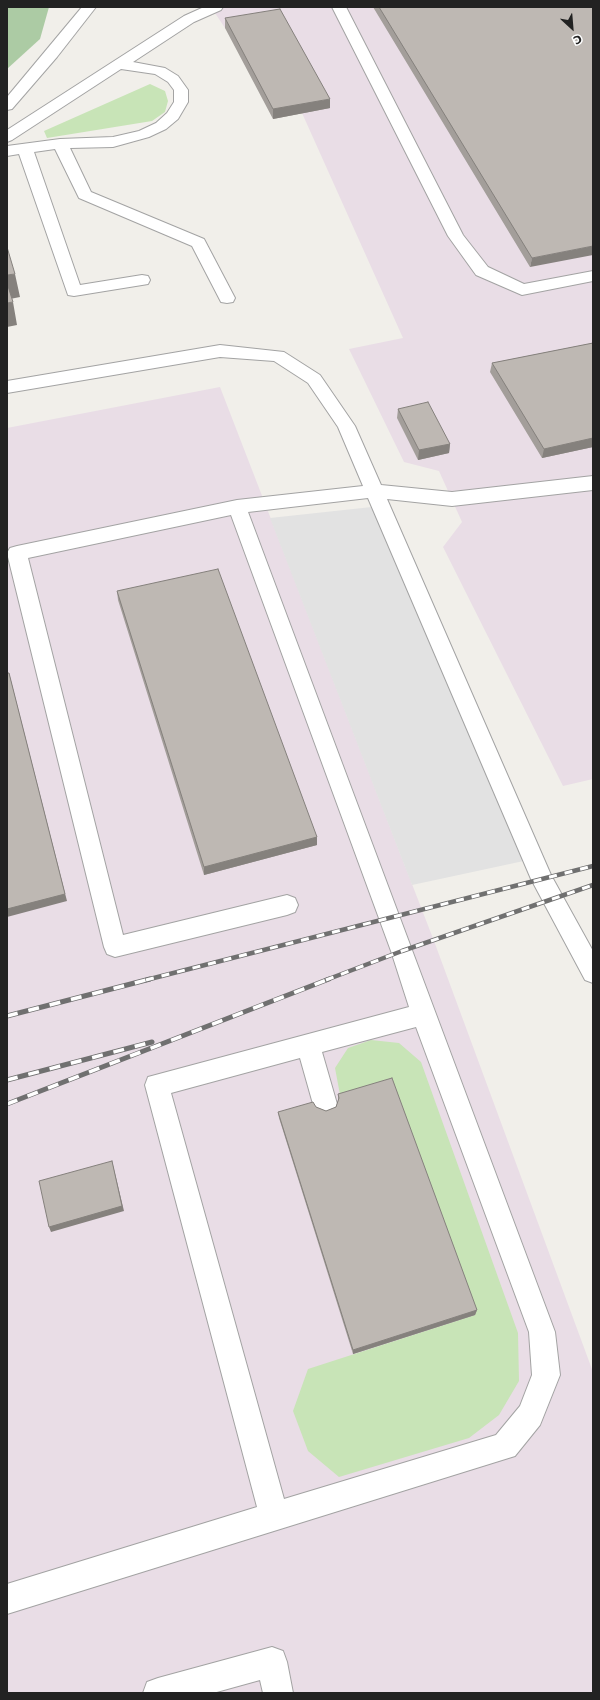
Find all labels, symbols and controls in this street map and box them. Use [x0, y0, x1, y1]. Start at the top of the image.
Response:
north arrow [552, 8, 592, 48]
text: С [571, 32, 584, 47]

